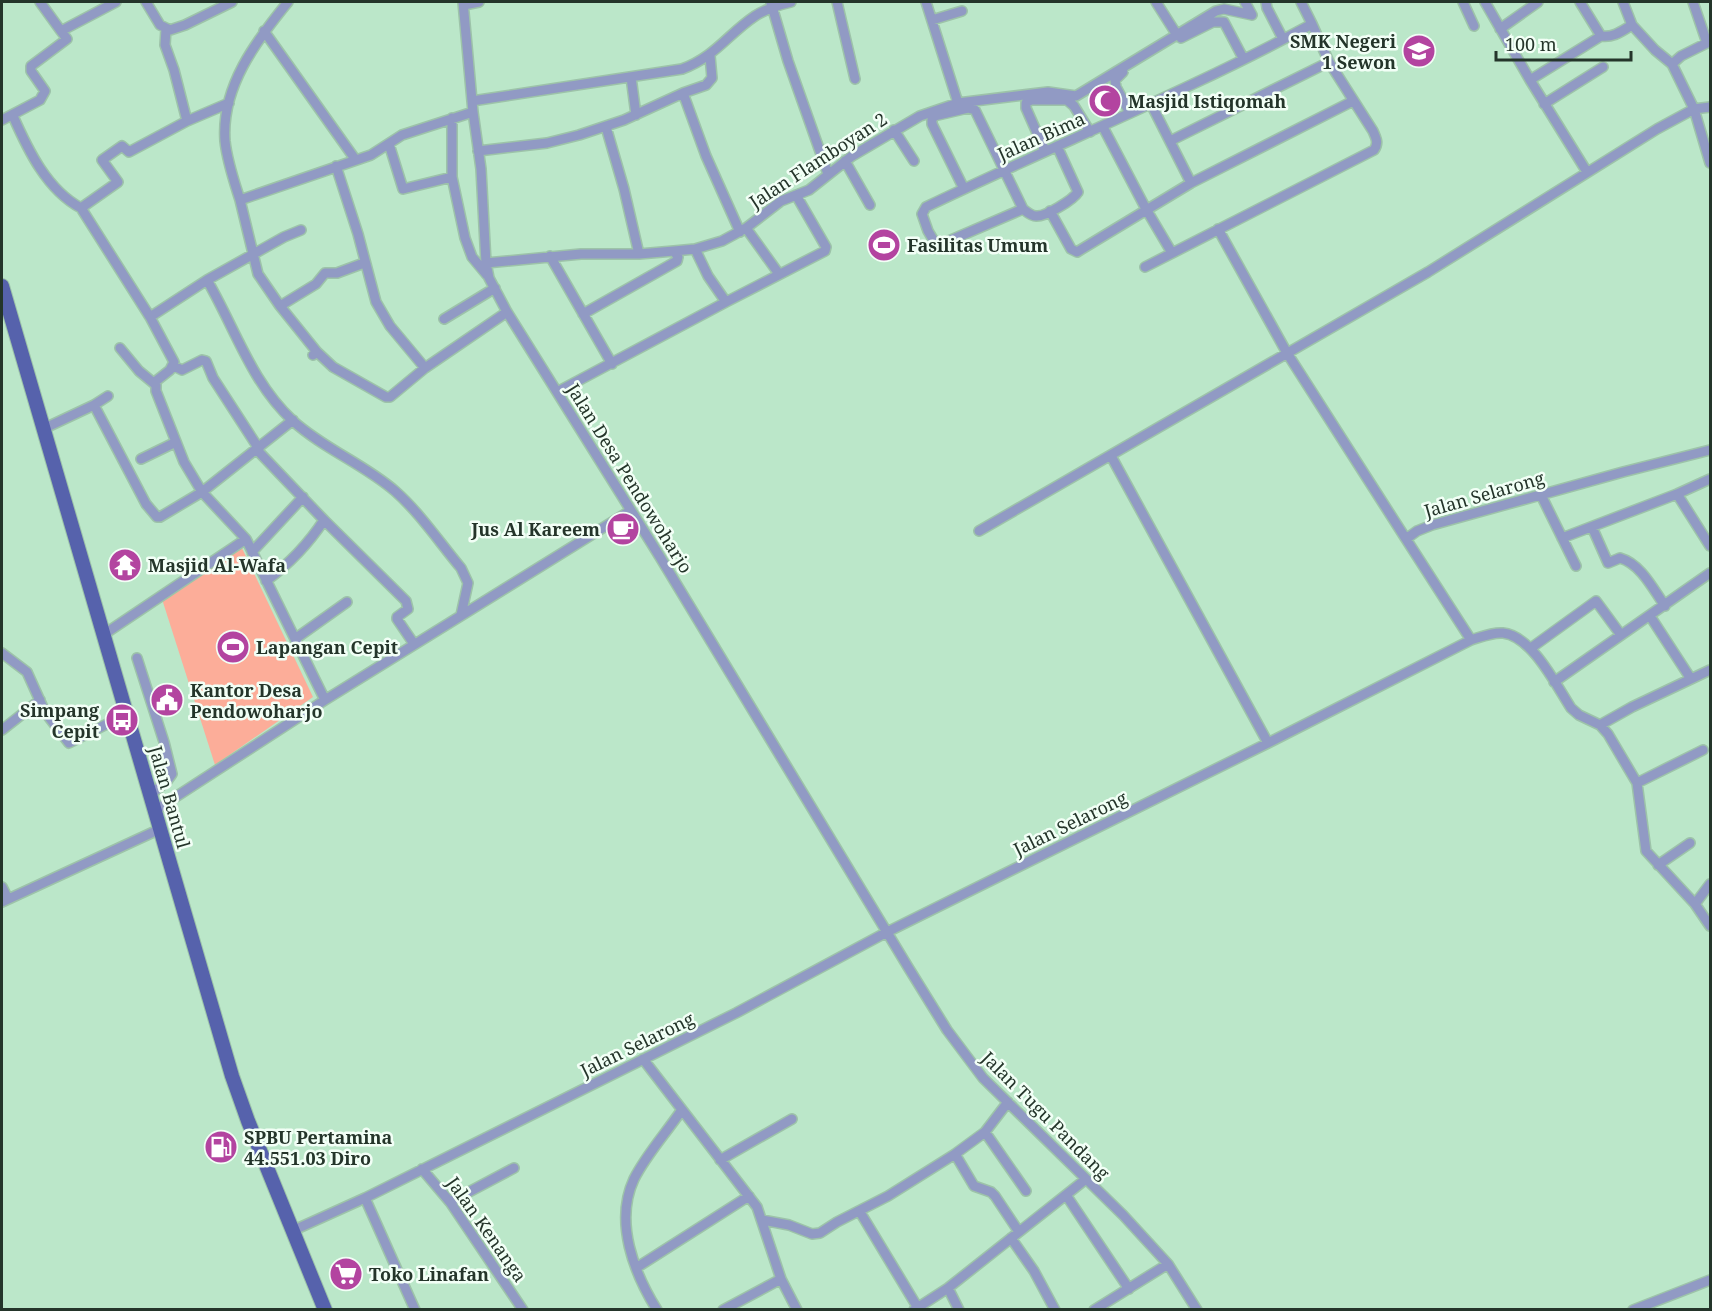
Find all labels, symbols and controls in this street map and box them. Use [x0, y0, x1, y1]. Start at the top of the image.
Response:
scale bar [1496, 24, 1631, 62]
place label: SMK Negeri 1 Sewon [1290, 29, 1397, 74]
text: 100 m [1505, 32, 1557, 56]
school or university icon: SMK Negeri 1 Sewon [1401, 33, 1437, 69]
mosque icon: Masjid Istiqomah [1087, 83, 1123, 119]
place label: Masjid Istiqomah [1128, 89, 1286, 113]
street label: Jalan Flamboyan 2 [744, 106, 891, 214]
street label: Jalan Bima [993, 106, 1088, 166]
sports icon: Fasilitas Umum [866, 227, 902, 263]
place label: Fasilitas Umum [907, 233, 1049, 257]
street label: Jalan Desa Pendowoharjo [561, 378, 698, 577]
street label: Jalan Selarong [1420, 465, 1547, 523]
cafe icon: Jus Al Kareem [605, 511, 641, 547]
place label: Jus Al Kareem [470, 517, 600, 541]
temple icon: Masjid Al-Wafa [107, 547, 143, 583]
place label: Masjid Al-Wafa [148, 553, 286, 577]
sports icon: Lapangan Cepit [215, 629, 251, 665]
place label: Lapangan Cepit [256, 635, 398, 659]
place label: Kantor Desa Pendowoharjo [190, 678, 322, 723]
public building icon: Kantor Desa Pendowoharjo [149, 682, 185, 718]
place label: Simpang Cepit [20, 698, 100, 743]
bus stop icon: Simpang Cepit [104, 702, 140, 738]
street label: Jalan Bantul [144, 742, 196, 851]
street label: Jalan Selarong [1008, 785, 1131, 861]
street label: Jalan Selarong [575, 1006, 698, 1082]
street label: Jalan Tugu Pandang [976, 1045, 1115, 1184]
place label: SPBU Pertamina 44.551.03 Diro [244, 1125, 393, 1170]
fuel station icon: SPBU Pertamina 44.551.03 Diro [203, 1129, 239, 1165]
street label: Jalan Kenanga [441, 1171, 532, 1287]
supermarket icon: Toko Linafan [328, 1256, 364, 1292]
place label: Toko Linafan [369, 1262, 489, 1286]

